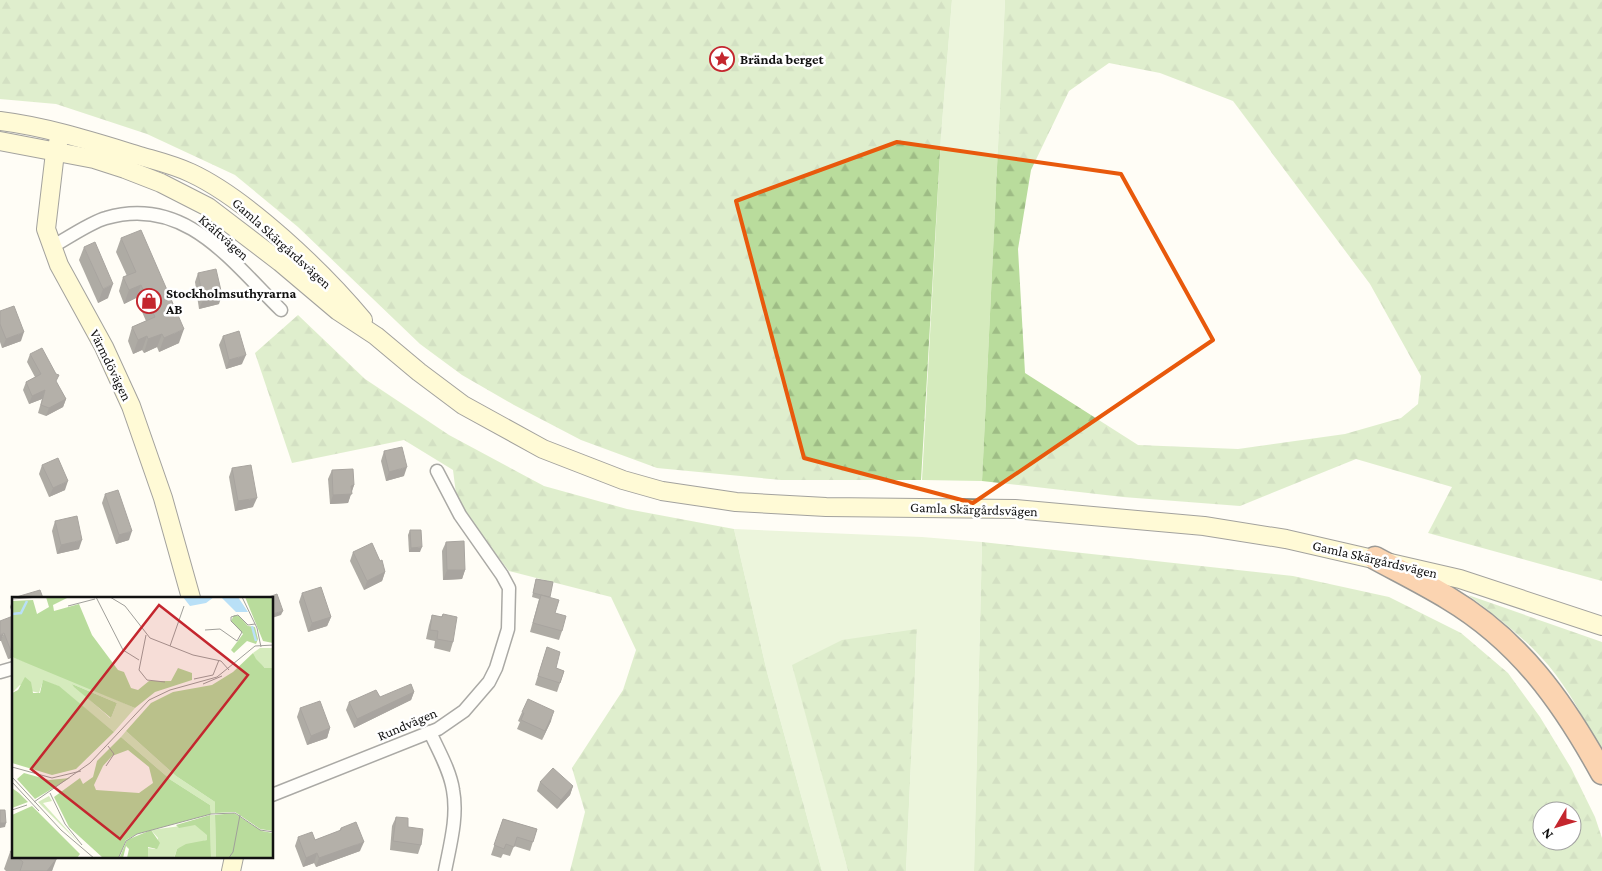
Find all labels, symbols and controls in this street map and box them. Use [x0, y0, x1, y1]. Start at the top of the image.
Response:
place icon: Brända berget [709, 46, 735, 72]
place label: Brända berget [740, 51, 825, 67]
street label: Gamla Skärgårdsvägen [229, 194, 335, 292]
street label: Kräftvägen [196, 211, 253, 263]
place label: Stockholmsuthyrarna AB [165, 285, 297, 317]
shop icon: Stockholmsuthyrarna AB [136, 288, 162, 314]
street label: Värmdövägen [87, 327, 135, 404]
street label: Gamla Skärgårdsvägen [910, 499, 1039, 519]
street label: Gamla Skärgårdsvägen [1311, 537, 1439, 581]
inset map [12, 597, 274, 858]
street label: Rundvägen [375, 704, 440, 744]
north arrow [1532, 801, 1582, 851]
text: N [1537, 825, 1556, 843]

